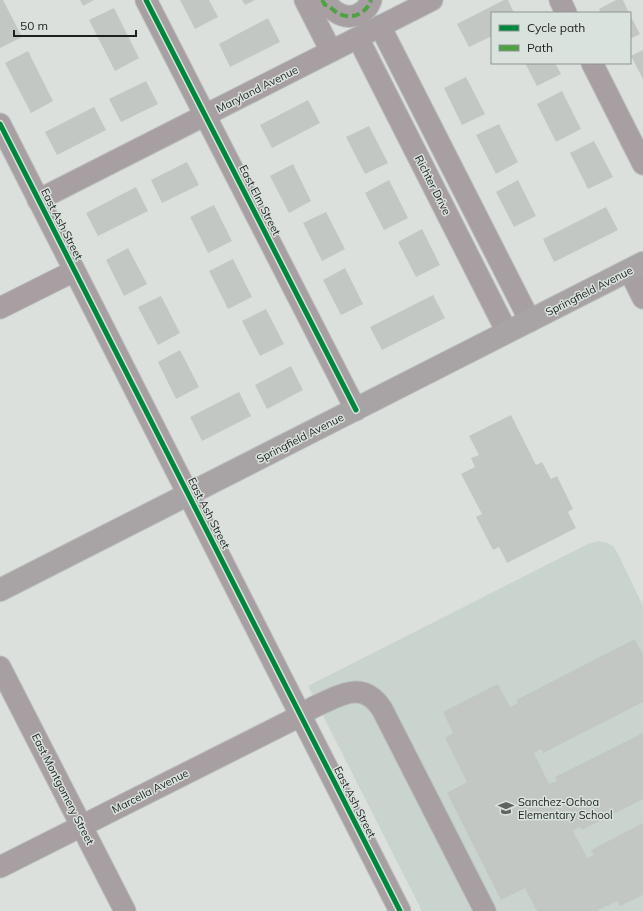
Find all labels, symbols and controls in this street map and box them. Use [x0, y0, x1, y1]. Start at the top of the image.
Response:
scale bar [14, 12, 136, 38]
legend [491, 12, 631, 64]
text: 50 m [20, 18, 48, 33]
text: Cycle path [527, 20, 585, 35]
text: Path [527, 40, 553, 55]
street label: Maryland Avenue [214, 62, 300, 116]
street label: Richter Drive [412, 153, 454, 217]
street label: East Elm Street [236, 162, 284, 238]
street label: East Ash Street [38, 186, 86, 262]
street label: Springfield Avenue [543, 263, 635, 319]
street label: Springfield Avenue [254, 410, 346, 466]
street label: East Ash Street [185, 475, 233, 551]
street label: East Montgomery Street [29, 731, 97, 847]
street label: East Ash Street [331, 764, 379, 840]
street label: Marcella Avenue [109, 766, 191, 816]
place label: Sanchez-Ochoa Elementary School [518, 795, 613, 822]
school or university icon: Sanchez-Ochoa Elementary School [497, 799, 515, 817]

